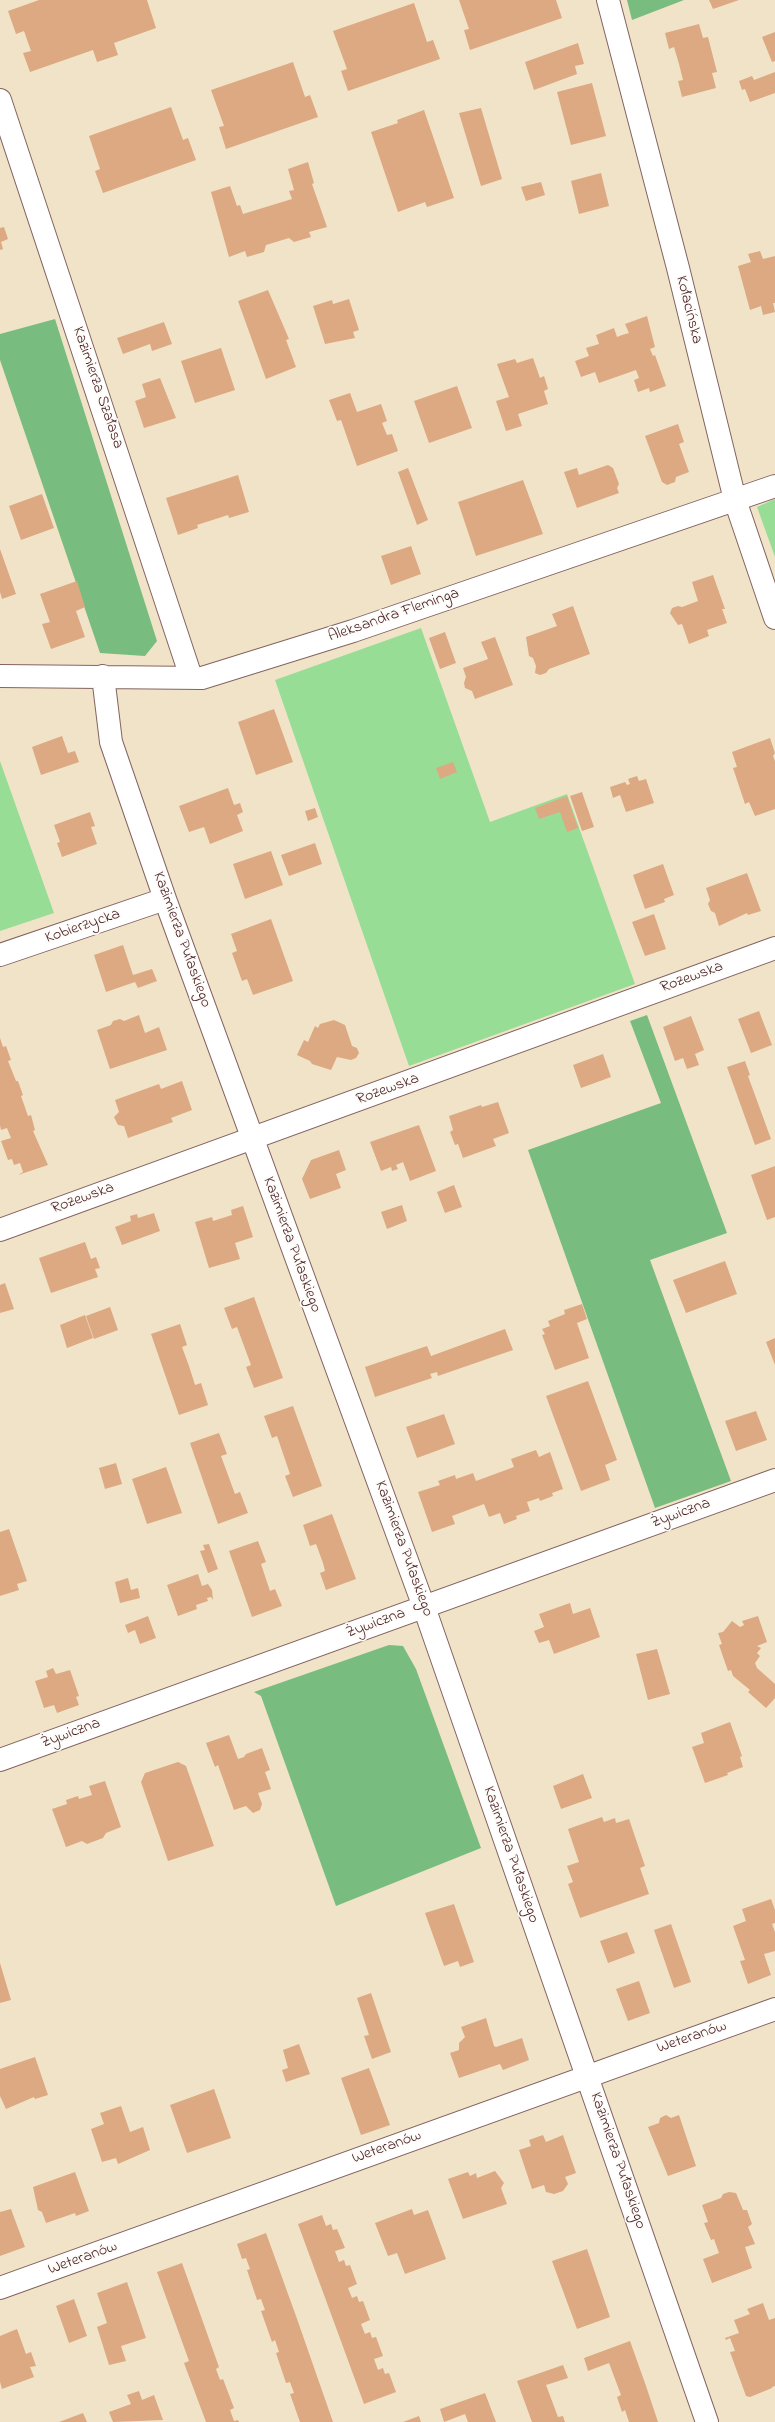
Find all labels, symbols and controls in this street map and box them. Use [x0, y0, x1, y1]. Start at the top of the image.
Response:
street label: Kołacińska [670, 274, 706, 346]
street label: Kazimierza Szałasa [67, 325, 127, 451]
street label: Aleksandra Fleminga [326, 585, 462, 647]
street label: Kazimierza Pułaskiego [147, 869, 215, 1011]
street label: Kobierzycka [43, 905, 123, 949]
street label: Rozewska [658, 958, 726, 998]
street label: Rozewska [354, 1070, 422, 1110]
street label: Kazimierza Pułaskiego [257, 1174, 325, 1316]
street label: Rozewska [49, 1179, 117, 1219]
street label: Kazimierza Pułaskiego [369, 1478, 437, 1620]
street label: Żywiczna [649, 1494, 713, 1534]
street label: Żywiczna [344, 1604, 408, 1644]
street label: Żywiczna [39, 1714, 103, 1754]
street label: Kazimierza Pułaskiego [478, 1784, 542, 1926]
street label: Weteranów [655, 2017, 729, 2059]
street label: Kazimierza Pułaskiego [585, 2090, 649, 2232]
street label: Weteranów [350, 2127, 424, 2169]
street label: Weteranów [46, 2238, 120, 2280]

